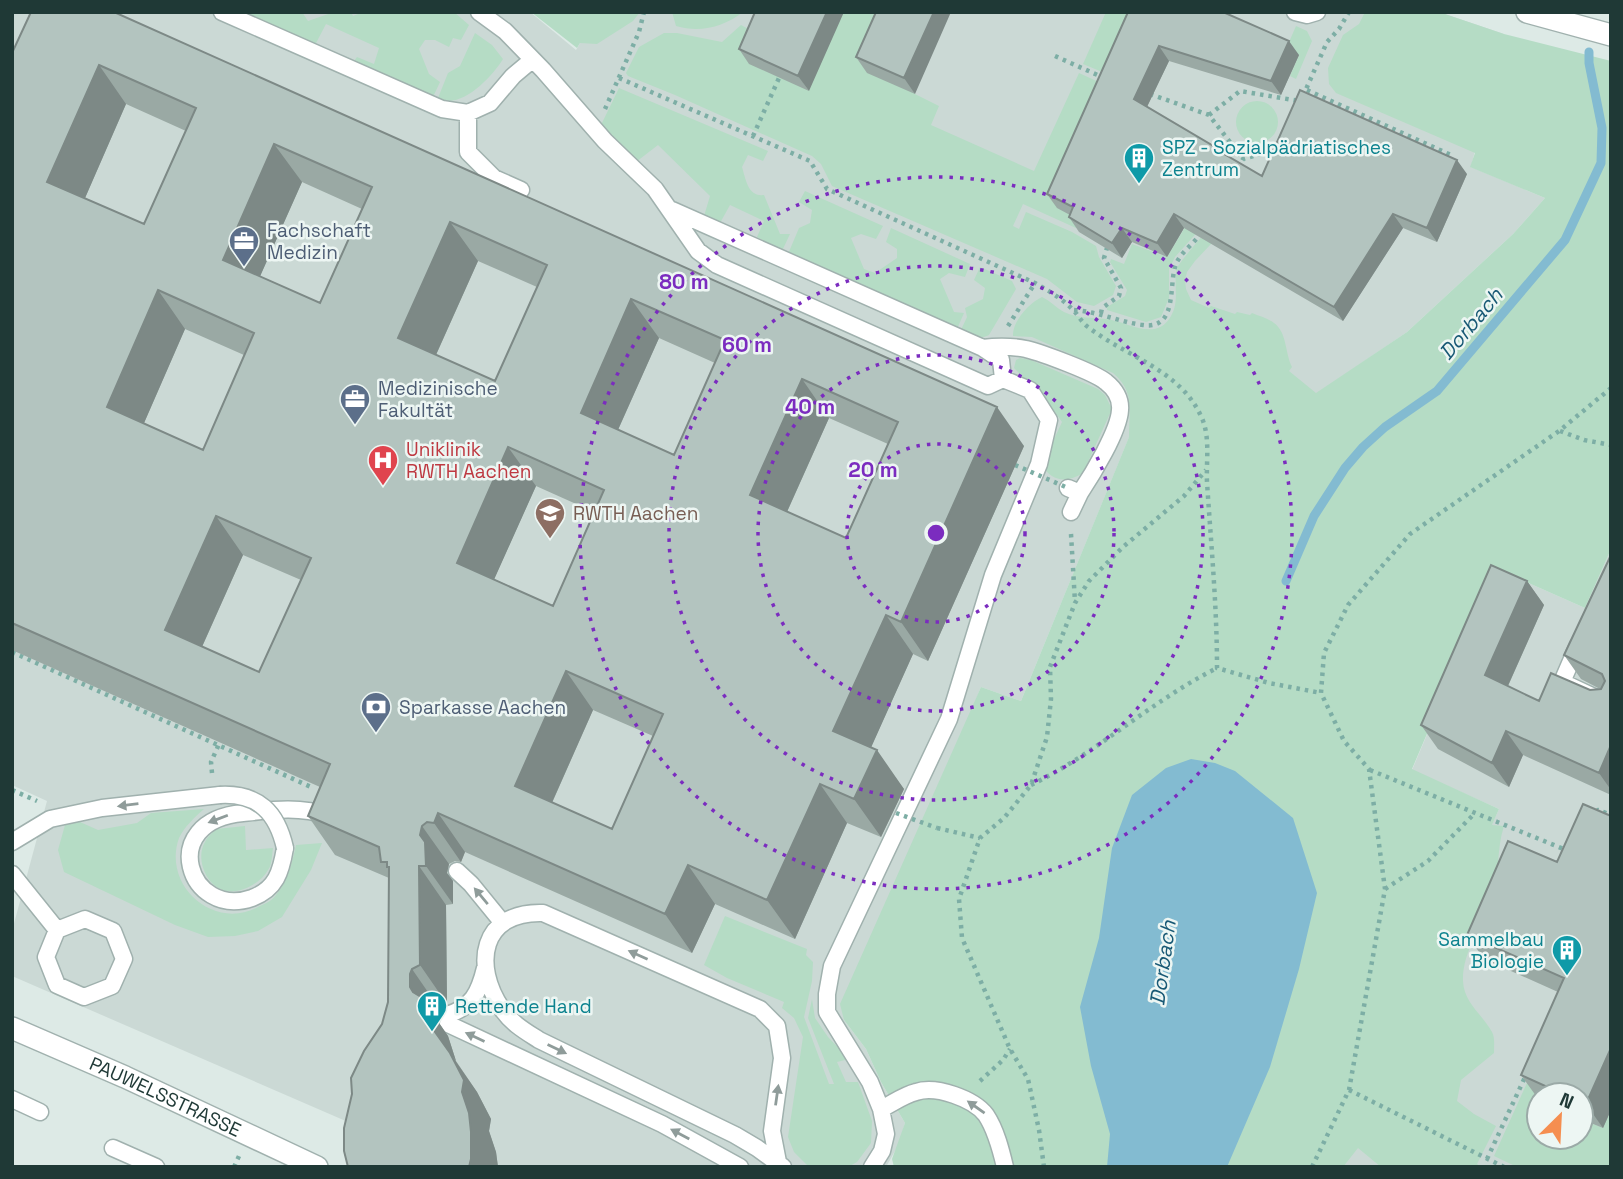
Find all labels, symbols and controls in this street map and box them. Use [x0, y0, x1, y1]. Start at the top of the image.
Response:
place label: SPZ - Sozialpädriatisches Zentrum [1162, 135, 1391, 182]
building icon: SPZ - Sozialpädriatisches Zentrum [1122, 141, 1156, 185]
place label: Fachschaft Medizin [267, 218, 371, 265]
office icon: Fachschaft Medizin [227, 224, 261, 268]
text: 80 m [659, 268, 709, 295]
water label: Dorbach [1433, 281, 1509, 365]
text: 60 m [722, 331, 772, 358]
place label: Medizinische Fakultät [378, 376, 498, 423]
office icon: Medizinische Fakultät [338, 382, 372, 426]
text: 40 m [785, 393, 835, 420]
place label: Uniklinik RWTH Aachen [406, 437, 531, 484]
hospital icon: Uniklinik RWTH Aachen [366, 443, 400, 487]
text: 20 m [848, 456, 898, 483]
school or university icon: RWTH Aachen [533, 496, 567, 540]
place label: RWTH Aachen [573, 501, 698, 526]
centre of rings [924, 521, 948, 545]
bank icon: Sparkasse Aachen [359, 690, 393, 734]
place label: Sparkasse Aachen [399, 695, 566, 720]
one-way arrow [117, 800, 139, 811]
one-way arrow [208, 813, 229, 824]
one-way arrow [473, 887, 488, 905]
water label: Dorbach [1143, 918, 1182, 1007]
place label: Sammelbau Biologie [1438, 927, 1544, 974]
building icon: Sammelbau Biologie [1550, 933, 1584, 977]
one-way arrow [627, 949, 648, 960]
building icon: Rettende Hand [415, 989, 449, 1033]
place label: Rettende Hand [455, 994, 592, 1019]
one-way arrow [465, 1031, 485, 1042]
one-way arrow [547, 1043, 567, 1054]
street label: PAUWELSSTRASSE [86, 1051, 245, 1143]
north arrow [1525, 1081, 1595, 1151]
one-way arrow [772, 1084, 783, 1106]
text: N [1556, 1087, 1578, 1115]
one-way arrow [967, 1100, 985, 1114]
one-way arrow [671, 1128, 690, 1140]

